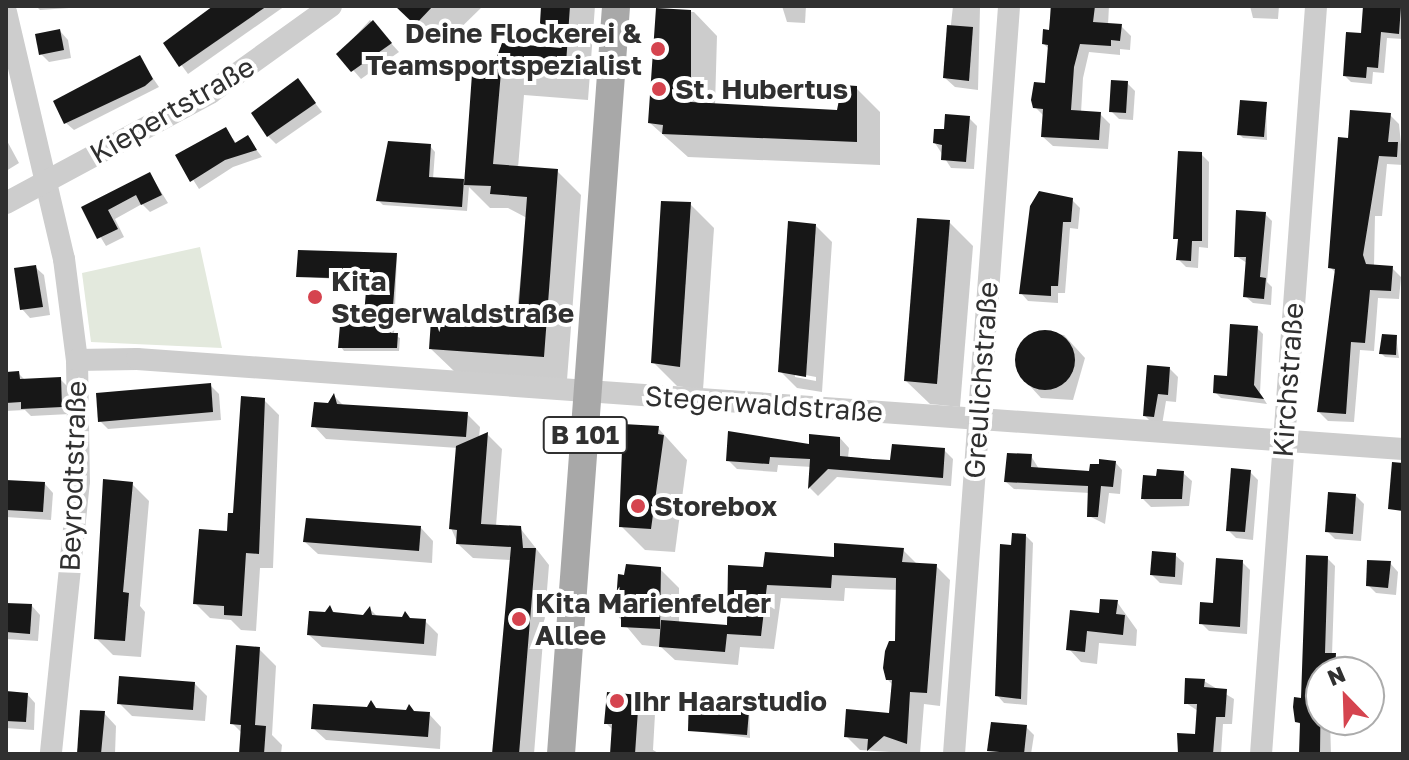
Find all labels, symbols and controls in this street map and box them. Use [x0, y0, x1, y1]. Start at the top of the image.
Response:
place label: Deine Flockerei & Teamsportspezialist [365, 16, 642, 82]
marker: Deine Flockerei & Teamsportspezialist [649, 40, 667, 58]
street label: Kiepertstraße [84, 49, 260, 171]
place label: St. Hubertus [675, 72, 848, 106]
marker: St. Hubertus [650, 80, 668, 98]
place label: Kita Stegerwaldstraße [331, 264, 574, 330]
street label: Greulichstraße [957, 280, 1005, 480]
marker: Kita Stegerwaldstraße [306, 288, 324, 306]
street label: Kirchstraße [1266, 302, 1310, 458]
street label: Stegerwaldstraße [644, 379, 884, 429]
street label: Beyrodtstraße [53, 380, 93, 572]
road number: B 101 [541, 413, 629, 457]
place label: Storebox [654, 489, 777, 523]
marker: Storebox [629, 497, 647, 515]
place label: Kita Marienfelder Allee [535, 586, 771, 652]
marker: Kita Marienfelder Allee [510, 610, 528, 628]
north arrow [1305, 656, 1385, 736]
text: N [1323, 660, 1349, 691]
place label: Ihr Haarstudio [633, 684, 827, 718]
marker: Ihr Haarstudio [608, 692, 626, 710]

